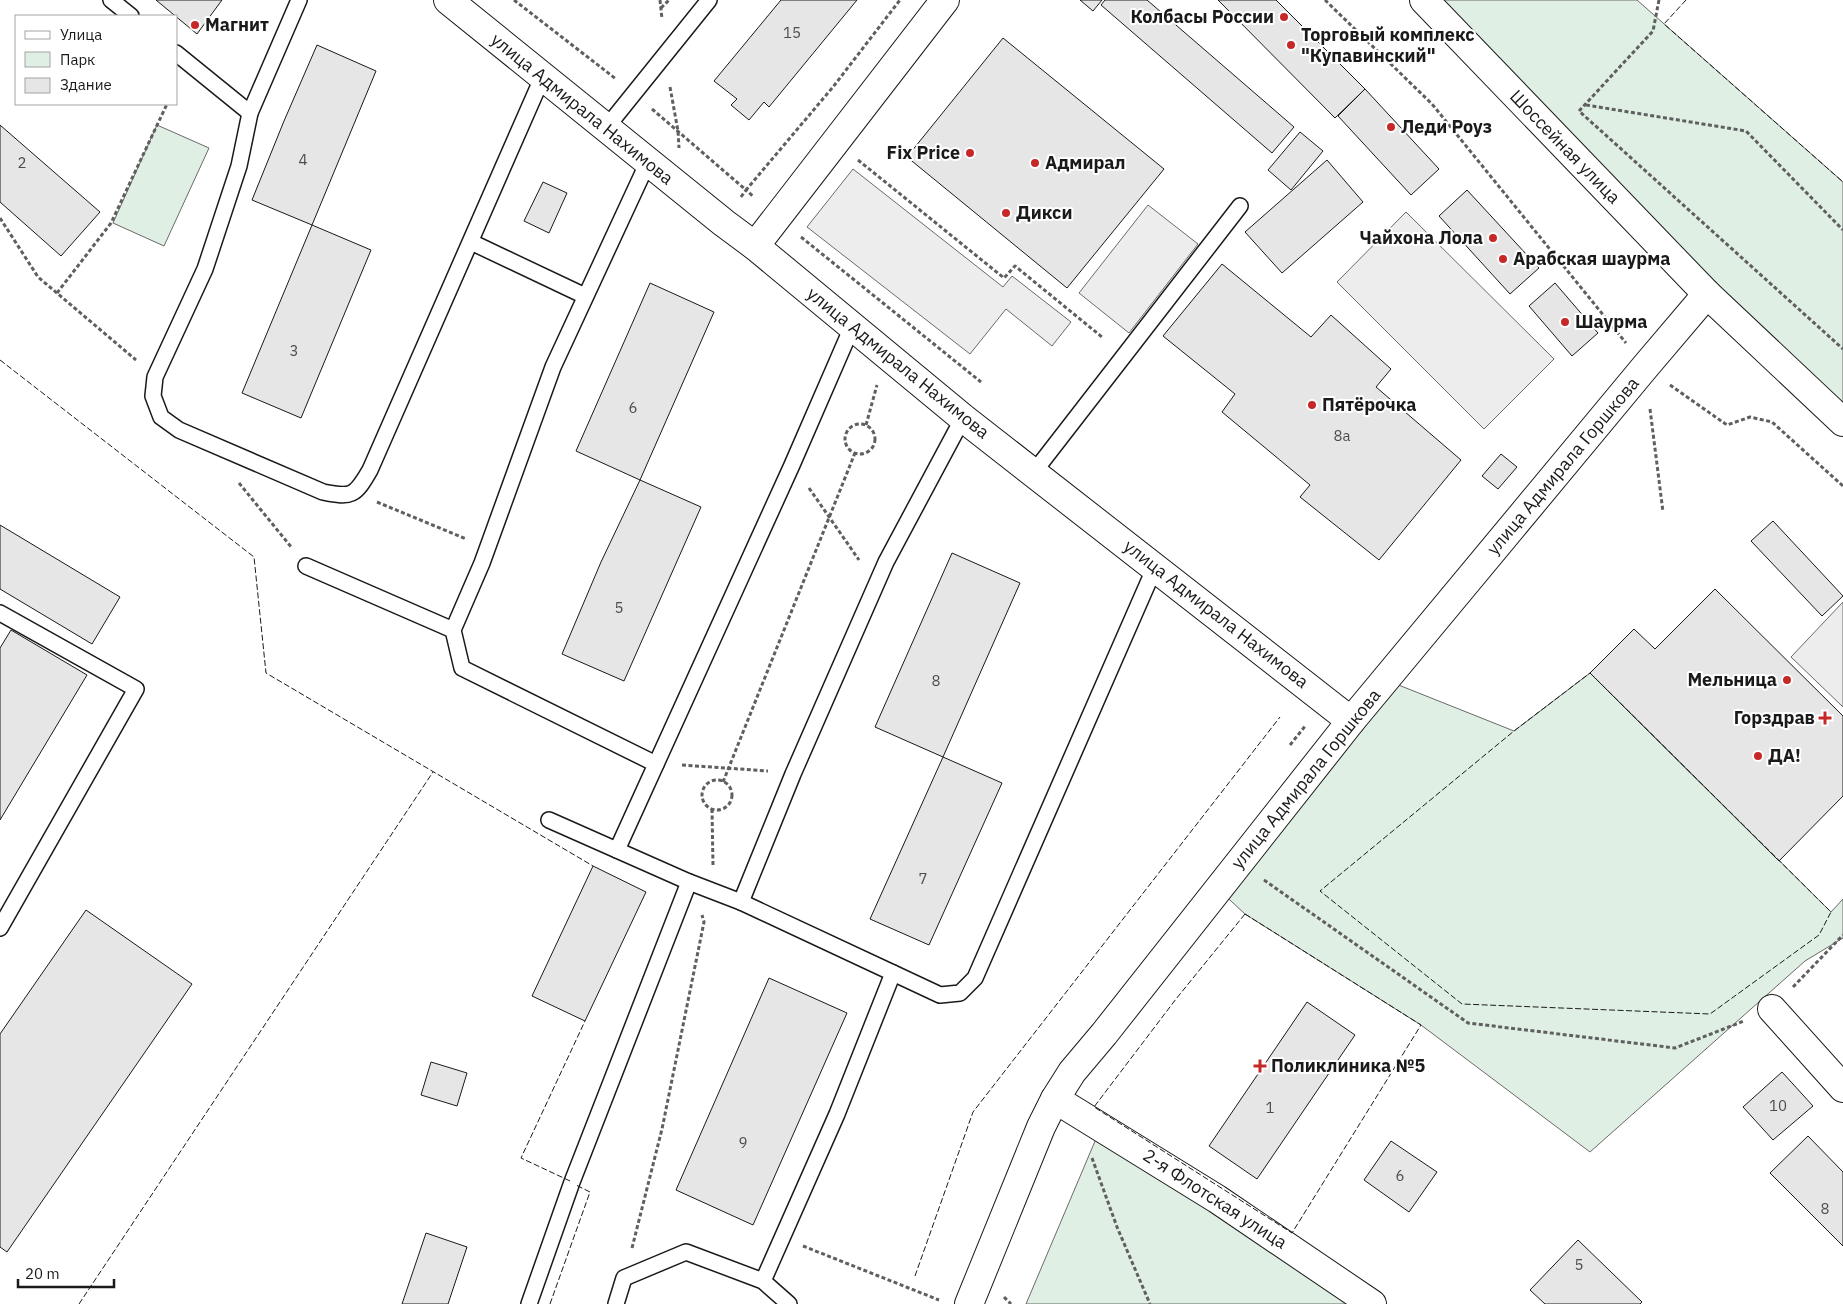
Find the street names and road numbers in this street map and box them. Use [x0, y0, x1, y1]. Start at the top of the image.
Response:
street label: улица Адмирала Нахимова [486, 28, 679, 190]
street label: Шоссейная улица [1505, 85, 1626, 209]
street label: улица Адмирала Нахимова [802, 282, 995, 444]
street label: улица Адмирала Горшкова [1481, 372, 1644, 559]
street label: улица Адмирала Нахимова [1119, 534, 1314, 693]
street label: улица Адмирала Горшкова [1226, 684, 1386, 874]
street label: 2-я Флотская улица [1139, 1143, 1292, 1254]

